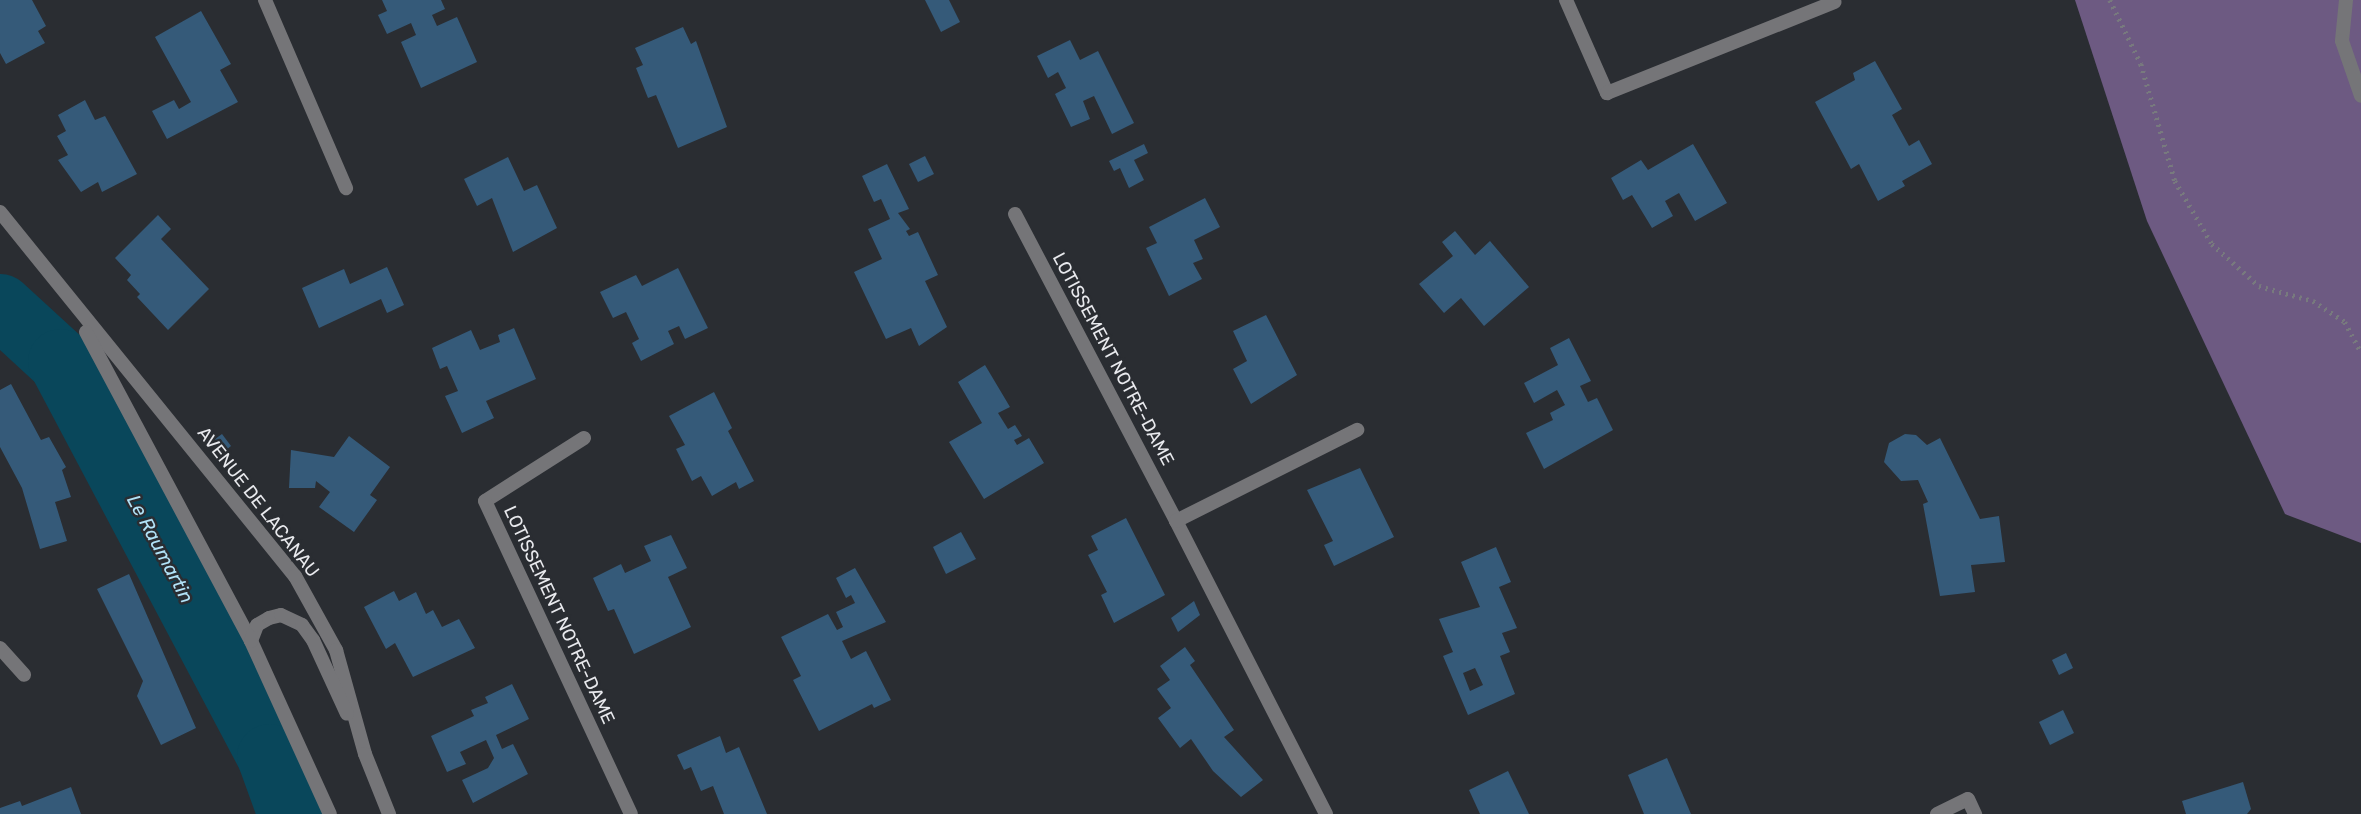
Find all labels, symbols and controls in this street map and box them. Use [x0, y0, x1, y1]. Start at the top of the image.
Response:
street label: LOTISSEMENT NOTRE-DAME [1048, 249, 1178, 469]
street label: AVENUE DE LACANAU [193, 423, 323, 581]
water label: Le Raumartin [122, 491, 198, 607]
street label: LOTISSEMENT NOTRE-DAME [499, 502, 619, 728]

